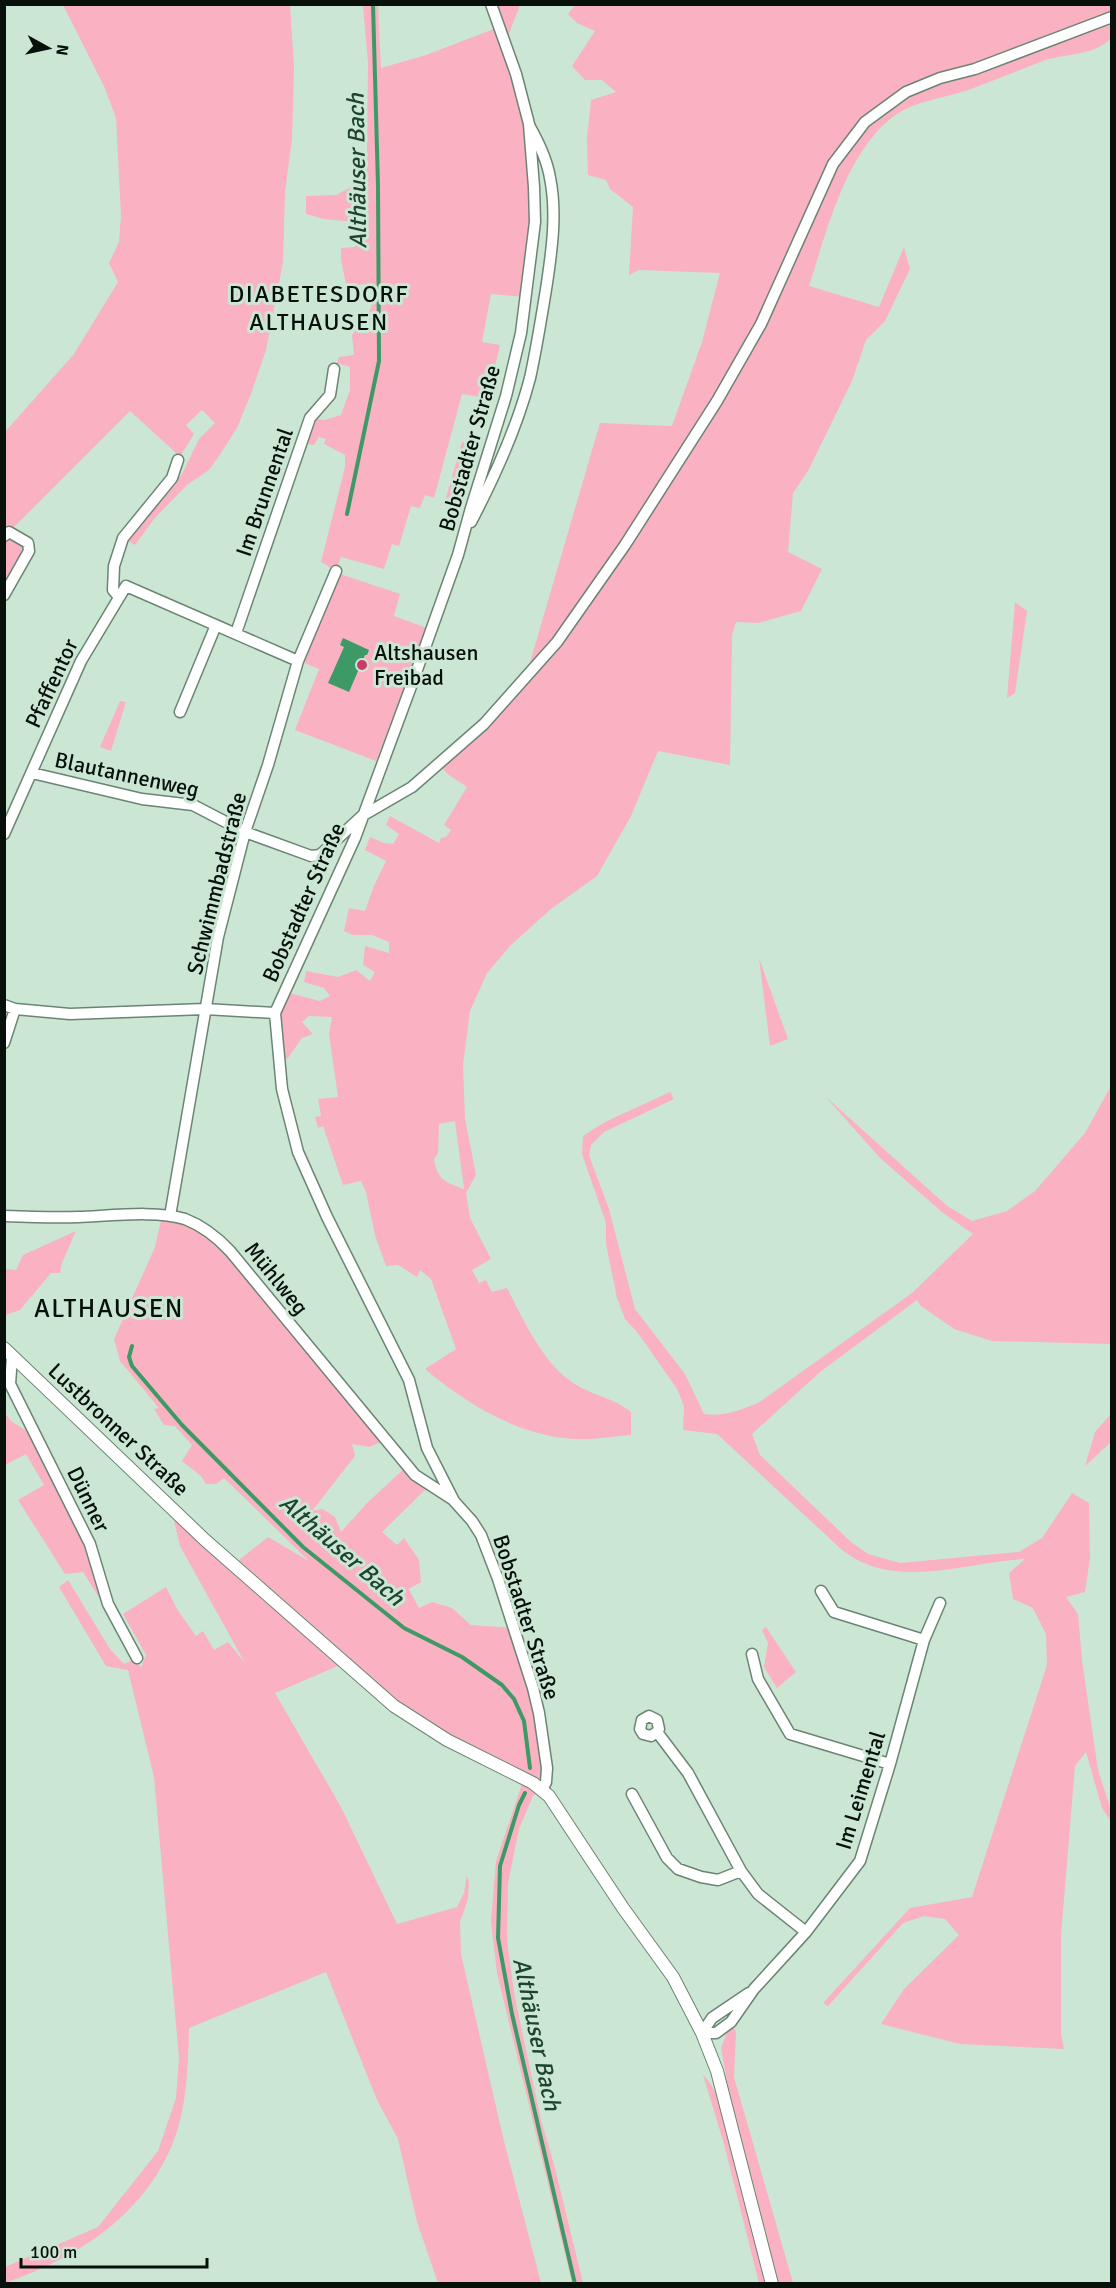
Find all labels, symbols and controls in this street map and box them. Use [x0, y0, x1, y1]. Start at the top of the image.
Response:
north arrow [18, 18, 78, 78]
text: N [51, 43, 73, 57]
water label: Althäuser Bach [341, 92, 373, 249]
district label: DIABETESDORF ALTHAUSEN [229, 279, 409, 337]
street label: Bobstadter Straße [433, 362, 506, 534]
street label: Im Brunnental [230, 424, 299, 560]
street label: Pfaffentor [19, 634, 84, 732]
place label: Altshausen Freibad [374, 639, 478, 691]
marker: Altshausen Freibad [355, 658, 369, 672]
street label: Blautannenweg [52, 746, 201, 803]
street label: Schwimmbadstraße [181, 789, 252, 977]
street label: Bobstadter Straße [256, 818, 351, 986]
street label: Mühlweg [239, 1236, 314, 1320]
district label: ALTHAUSEN [34, 1293, 184, 1325]
street label: Lustbronner Straße [43, 1357, 195, 1502]
street label: Dünner [61, 1462, 116, 1536]
water label: Althäuser Bach [273, 1488, 411, 1613]
street label: Bobstadter Straße [487, 1531, 566, 1703]
street label: Im Leimental [830, 1728, 891, 1853]
water label: Althäuser Bach [506, 1955, 568, 2114]
scale bar [21, 2231, 207, 2269]
text: 100 m [30, 2241, 77, 2263]

